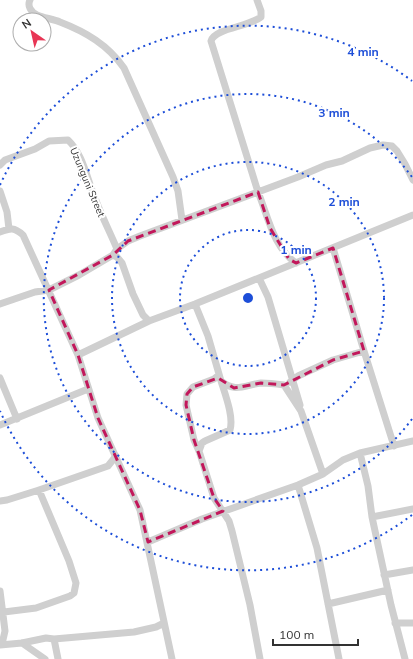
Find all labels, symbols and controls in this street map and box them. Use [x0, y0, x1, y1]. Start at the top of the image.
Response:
north arrow [12, 12, 52, 52]
text: N [19, 16, 34, 32]
text: 4 min [347, 44, 379, 59]
text: 3 min [318, 105, 350, 120]
street label: Uzunguni Street [67, 145, 108, 219]
text: 2 min [328, 194, 360, 209]
text: 1 min [280, 242, 312, 257]
centre of rings [241, 291, 255, 305]
scale bar [273, 621, 358, 647]
text: 100 m [279, 627, 314, 642]

